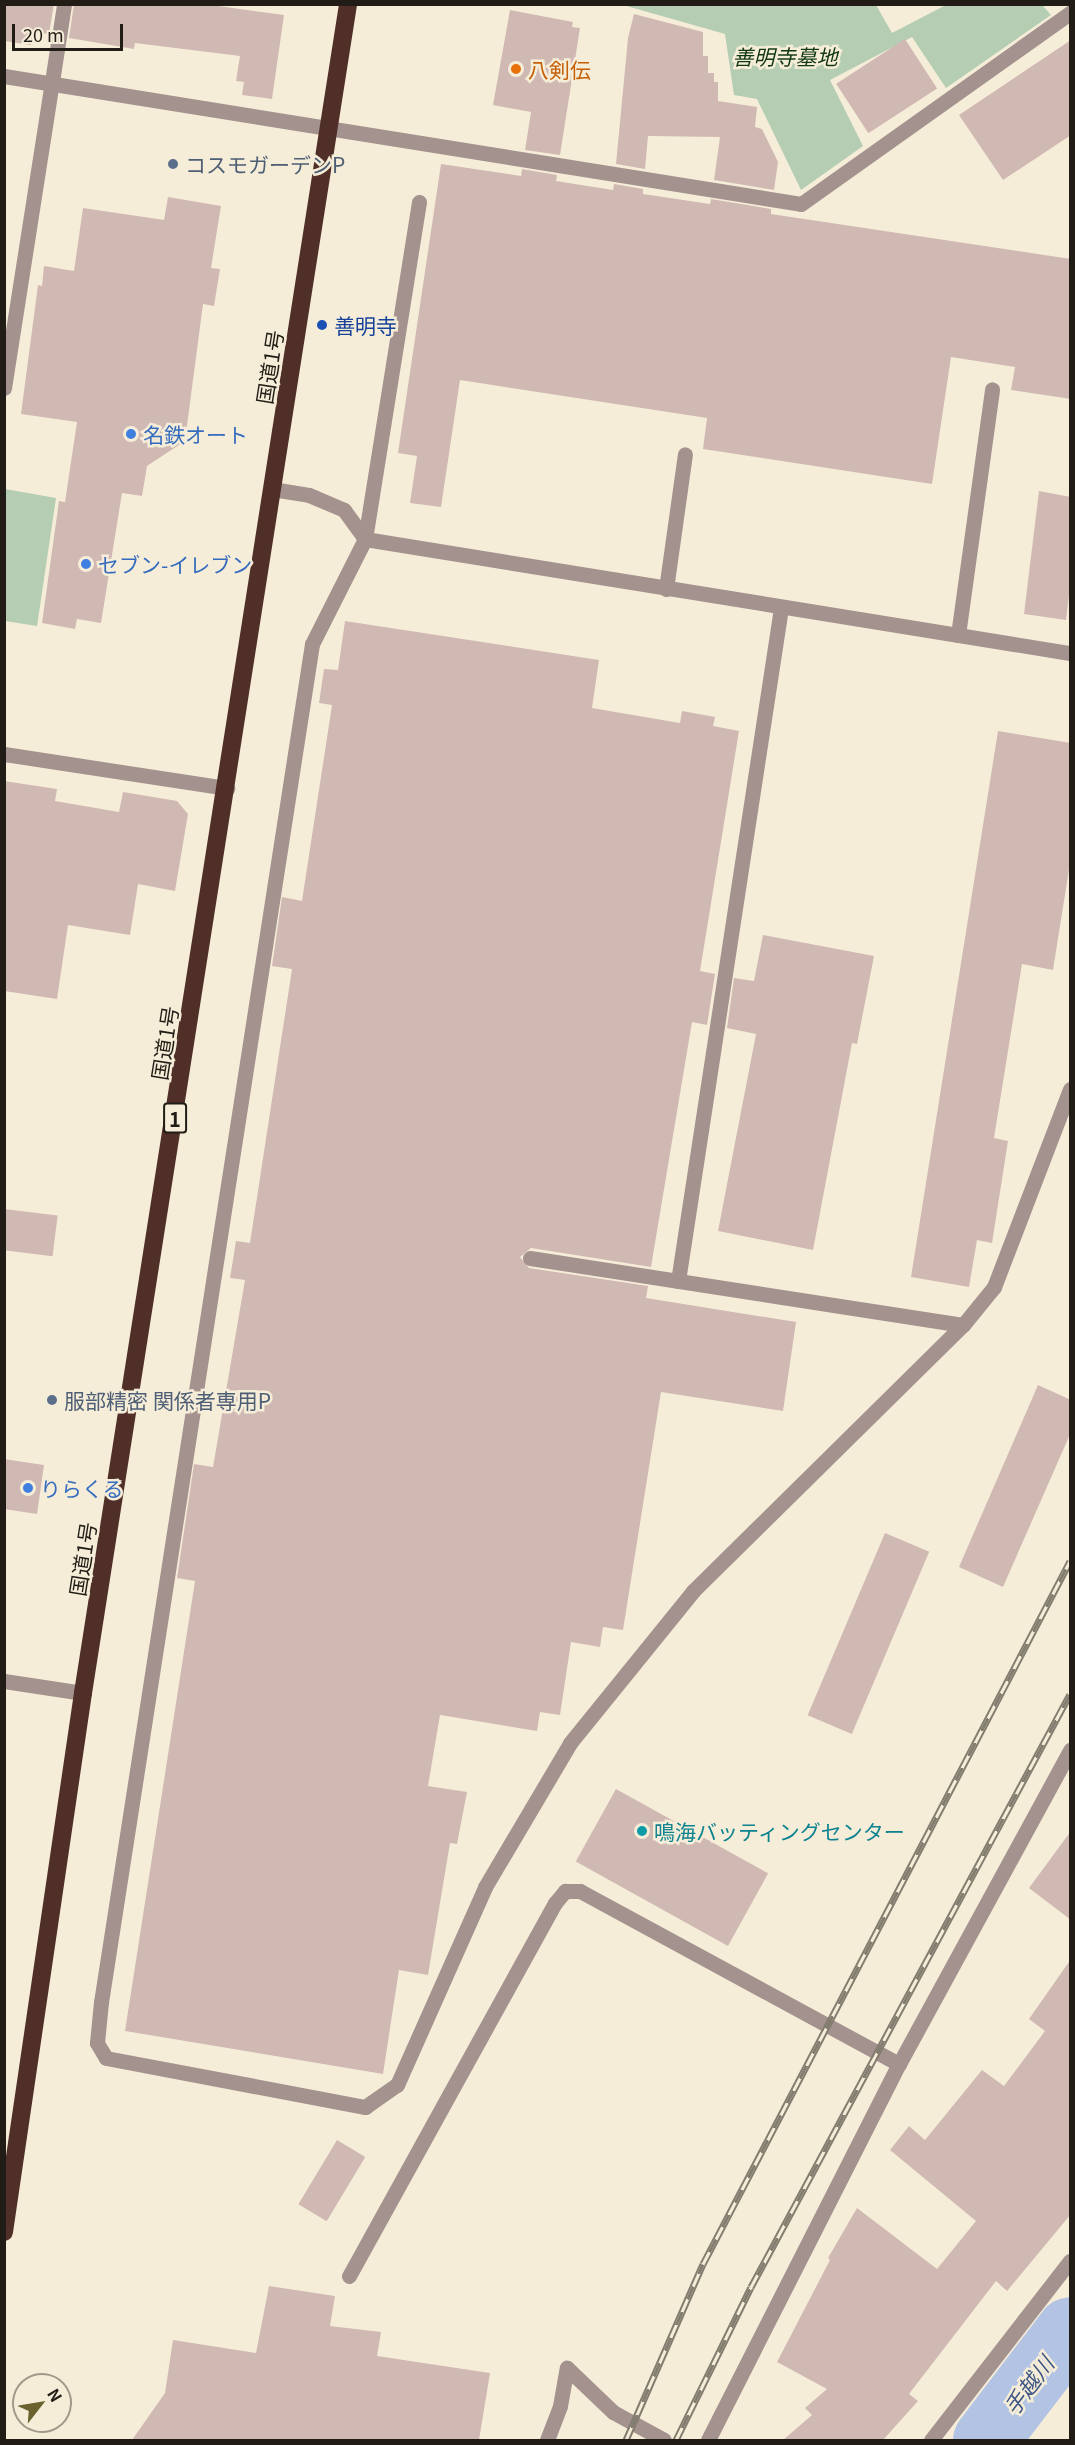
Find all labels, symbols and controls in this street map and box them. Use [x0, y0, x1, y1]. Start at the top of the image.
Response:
scale bar [15, 12, 126, 50]
text: 20 m [23, 21, 64, 47]
park label: 善明寺墓地 [733, 43, 837, 69]
place label: 八剣伝 [528, 56, 591, 82]
marker: 八剣伝 [509, 62, 523, 76]
place label: コスモガーデンP [185, 151, 345, 177]
marker: コスモガーデンP [166, 157, 180, 171]
place label: 善明寺 [334, 312, 397, 338]
marker: 善明寺 [315, 318, 329, 332]
street label: 国道1号 [251, 328, 287, 406]
place label: 名鉄オート [143, 421, 248, 447]
marker: 名鉄オート [124, 427, 138, 441]
place label: セブン-イレブン [98, 551, 252, 577]
marker: セブン-イレブン [79, 557, 93, 571]
street label: 国道1号 [146, 1004, 182, 1082]
road number: 1 [163, 1101, 187, 1135]
place label: 服部精密 関係者専用P [64, 1387, 271, 1413]
marker: 服部精密 関係者専用P [45, 1393, 59, 1407]
place label: りらくる [40, 1475, 124, 1501]
marker: りらくる [21, 1481, 35, 1495]
street label: 国道1号 [64, 1520, 100, 1598]
place label: 鳴海バッティングセンター [654, 1818, 906, 1844]
marker: 鳴海バッティングセンター [635, 1824, 649, 1838]
water label: 手越川 [998, 2351, 1058, 2419]
north arrow [12, 2373, 72, 2433]
text: N [42, 2383, 69, 2406]

